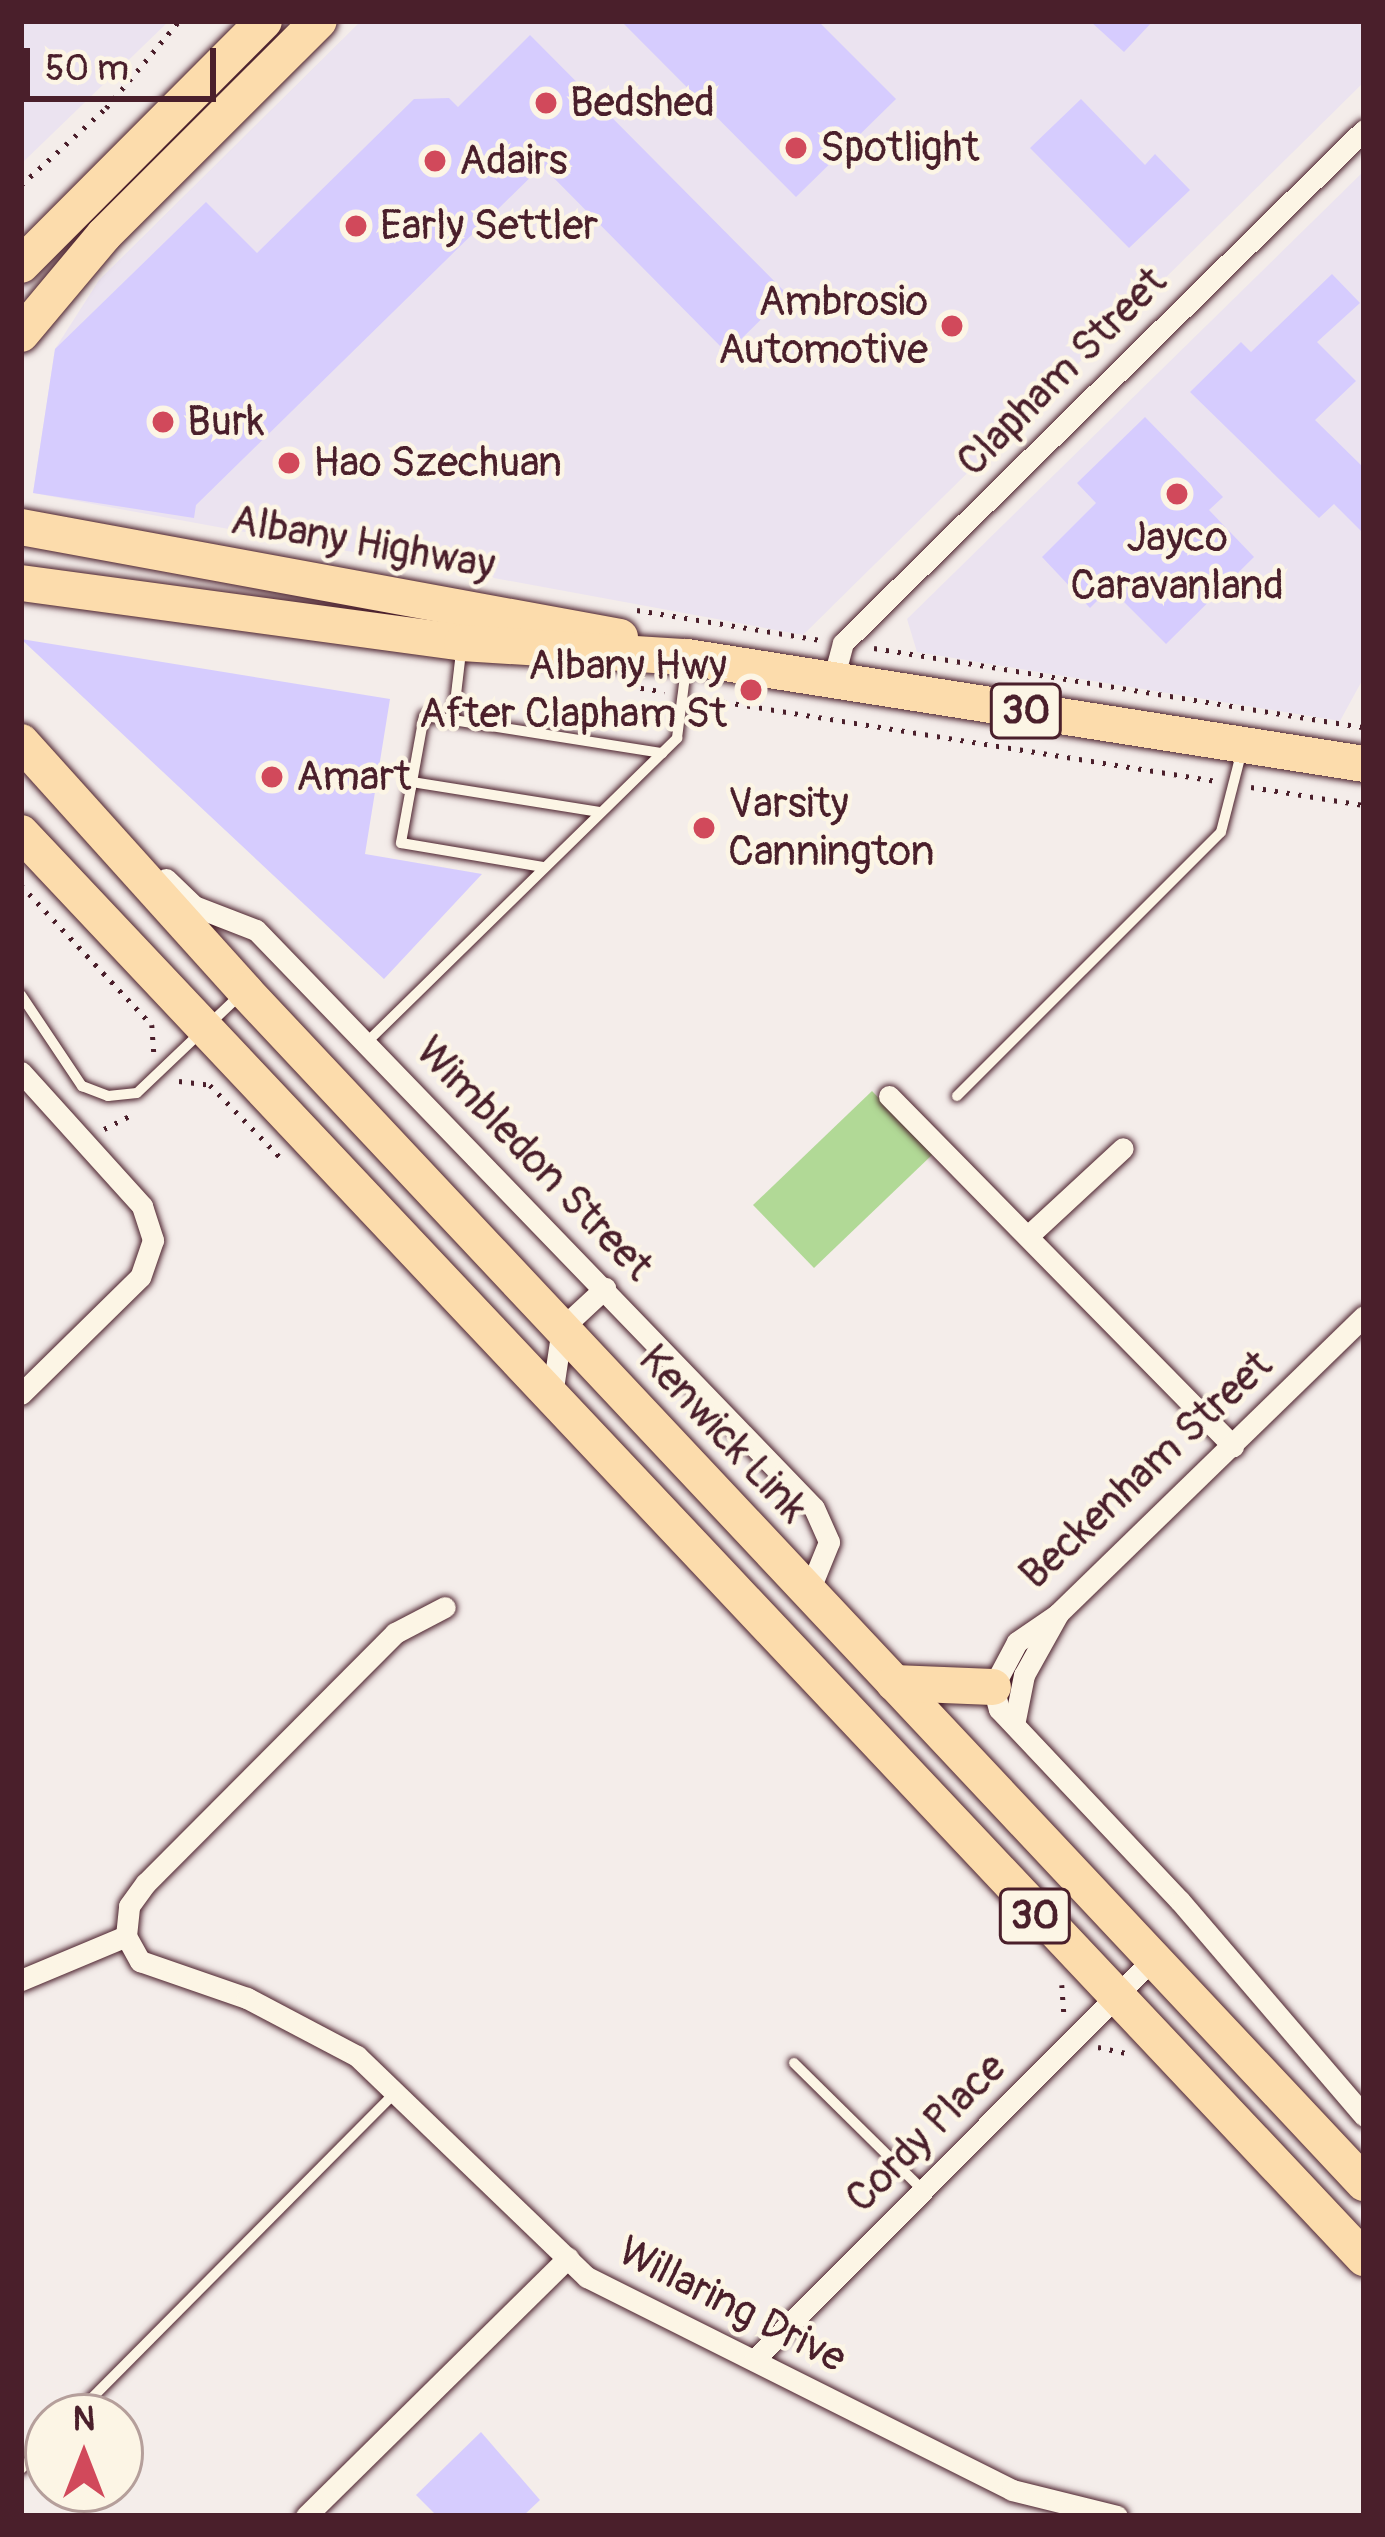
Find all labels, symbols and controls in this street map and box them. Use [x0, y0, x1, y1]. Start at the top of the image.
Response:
scale bar [30, 24, 222, 98]
text: 50 m [45, 46, 129, 91]
place label: Bedshed [570, 78, 715, 128]
marker: Bedshed [533, 90, 559, 116]
place label: Spotlight [820, 123, 979, 173]
marker: Spotlight [783, 135, 809, 161]
place label: Adairs [459, 136, 568, 186]
marker: Adairs [422, 148, 448, 174]
place label: Early Settler [380, 201, 598, 251]
marker: Early Settler [343, 213, 369, 239]
street label: Clapham Street [947, 257, 1177, 487]
place label: Ambrosio Automotive [718, 277, 928, 376]
marker: Ambrosio Automotive [939, 313, 965, 339]
place label: Burk [187, 397, 264, 447]
marker: Burk [150, 409, 176, 435]
place label: Hao Szechuan [313, 438, 562, 488]
marker: Hao Szechuan [276, 450, 302, 476]
marker: Jayco Caravanland [1164, 481, 1190, 507]
street label: Albany Highway [227, 495, 499, 591]
place label: Jayco Caravanland [1070, 513, 1284, 612]
place label: Albany Hwy After Clapham St [419, 641, 727, 740]
marker: Albany Hwy After Clapham St [738, 677, 764, 703]
road number: 30 [987, 678, 1065, 744]
place label: Amart [296, 752, 411, 802]
marker: Amart [259, 764, 285, 790]
place label: Varsity Cannington [728, 779, 935, 878]
marker: Varsity Cannington [691, 815, 717, 841]
street label: Wimbledon Street [405, 1027, 663, 1291]
street label: Kenwick Link [628, 1335, 818, 1533]
street label: Beckenham Street [1009, 1340, 1283, 1600]
road number: 30 [996, 1883, 1074, 1949]
street label: Cordy Place [836, 2043, 1016, 2223]
street label: Willaring Drive [610, 2226, 854, 2384]
north arrow [24, 2393, 144, 2513]
text: N [73, 2399, 95, 2440]

